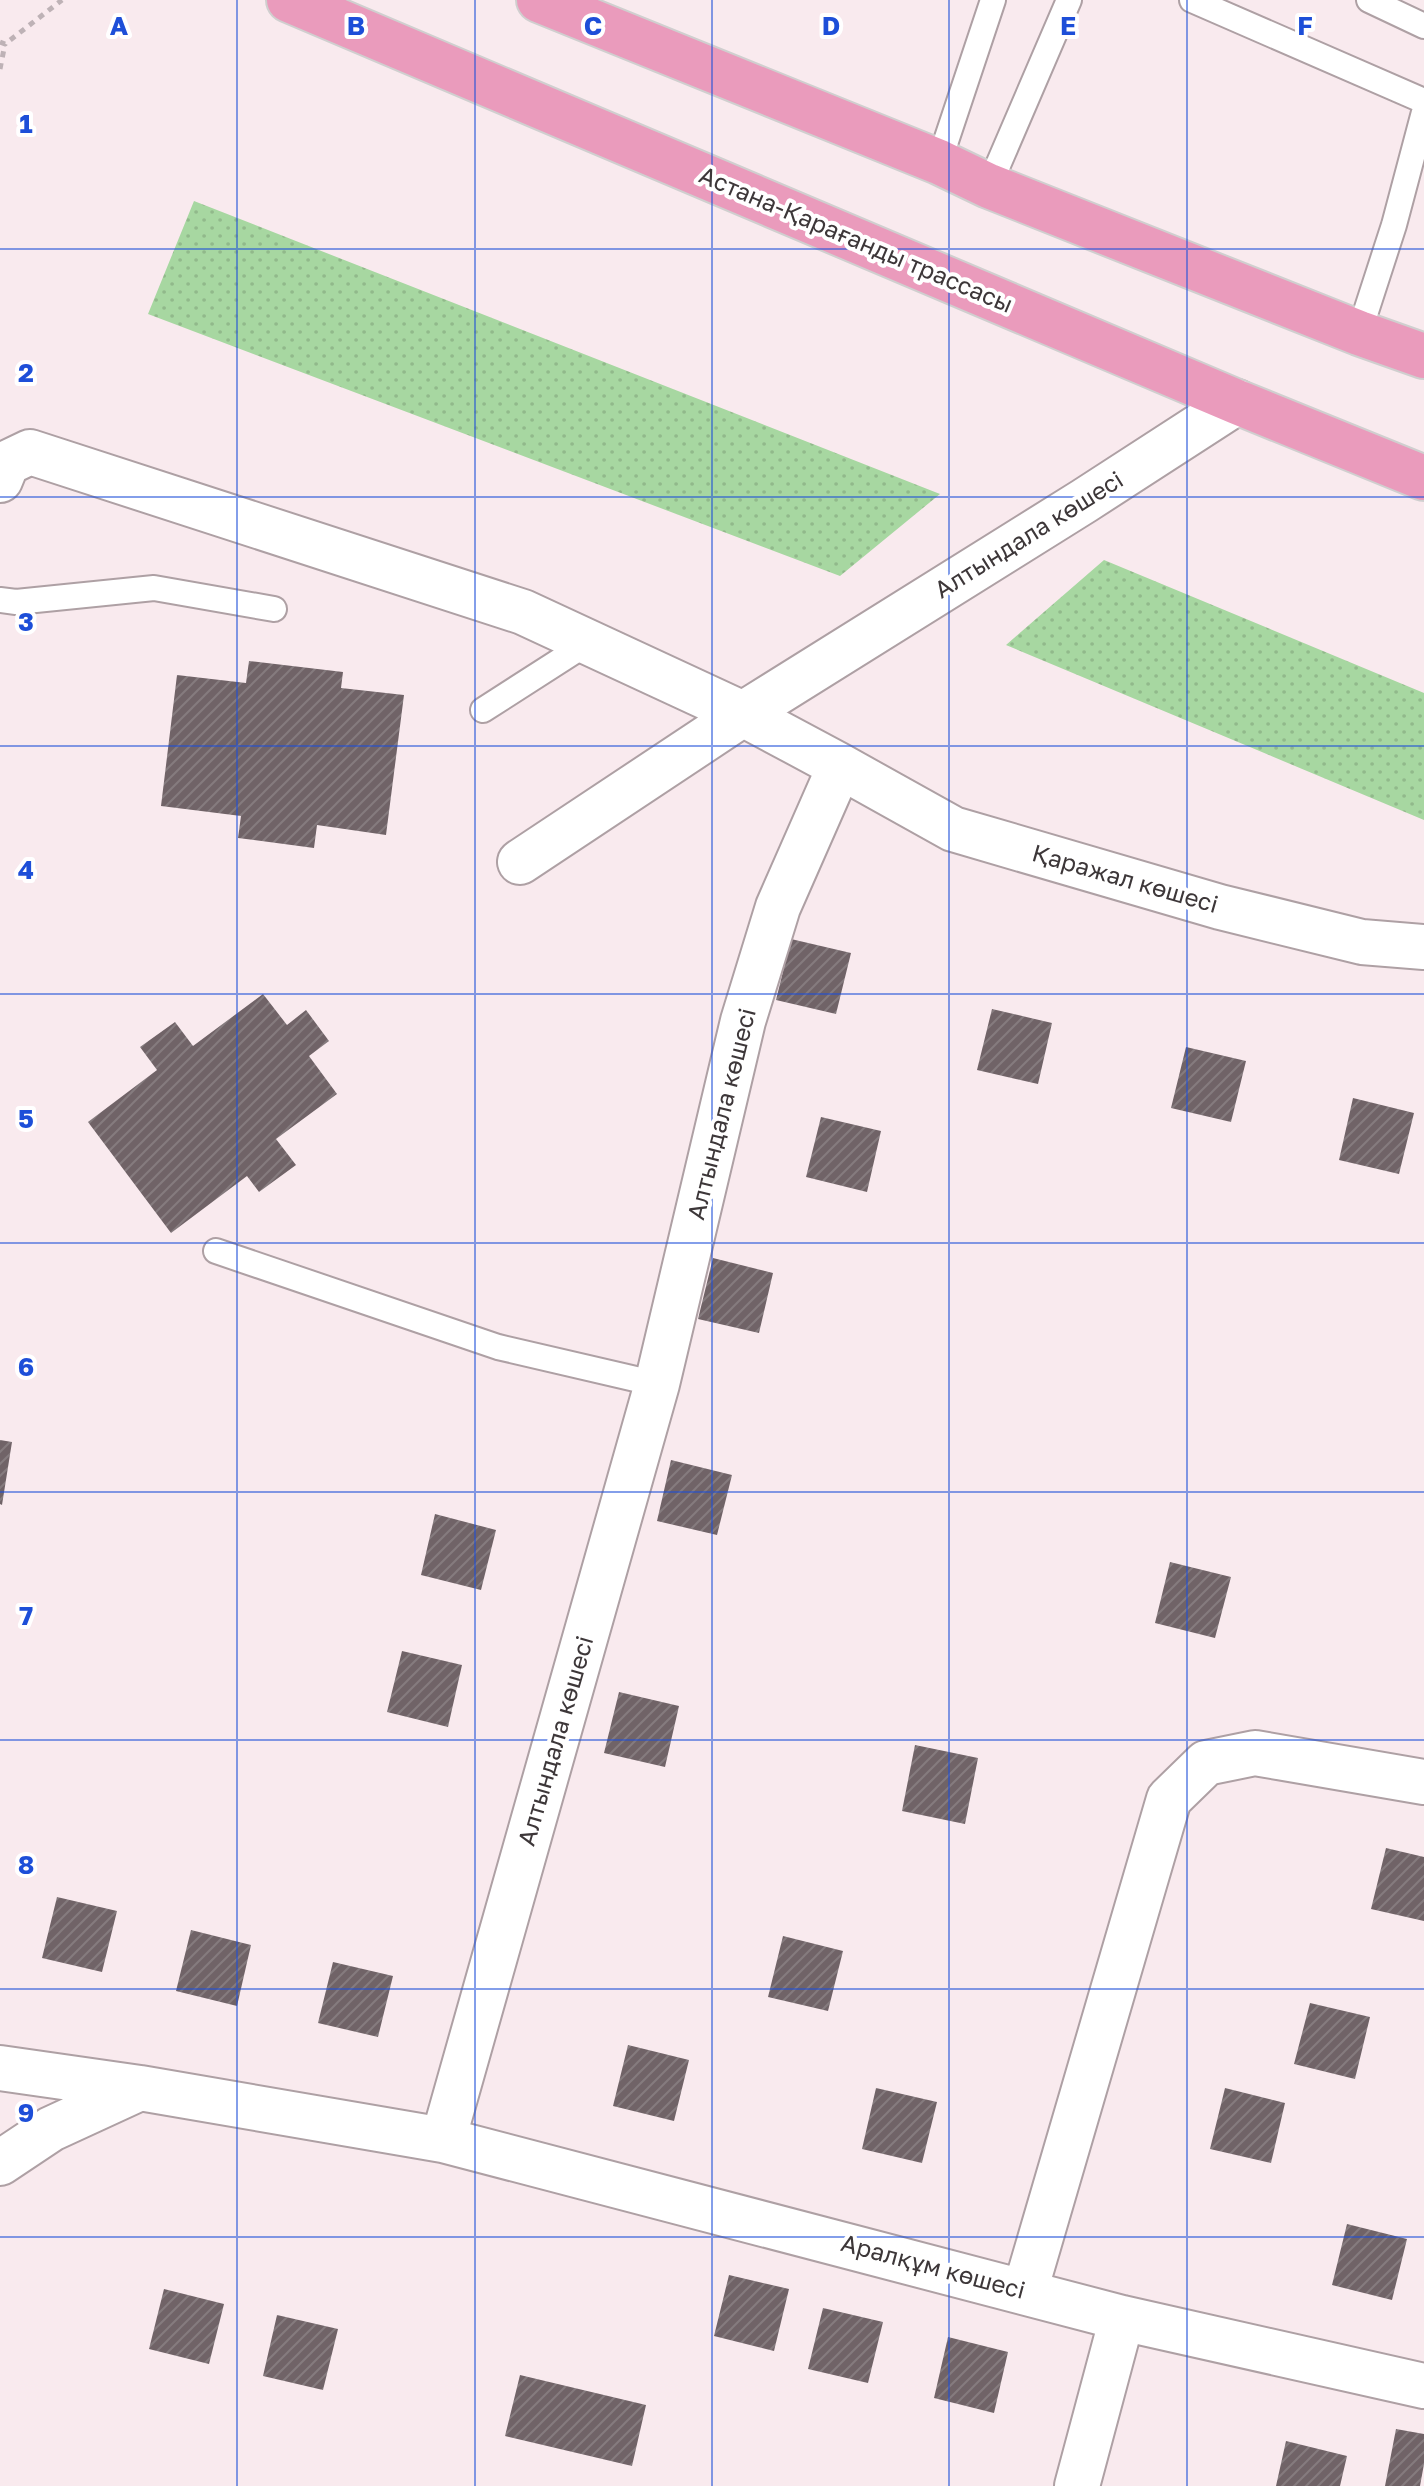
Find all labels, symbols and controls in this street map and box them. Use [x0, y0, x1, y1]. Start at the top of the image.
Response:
text: A [110, 10, 129, 41]
text: B [347, 10, 365, 41]
text: C [584, 10, 602, 41]
text: D [822, 10, 840, 41]
text: E [1060, 10, 1076, 41]
text: F [1297, 10, 1313, 41]
text: 1 [19, 108, 33, 139]
street label: Астана-Қарағанды трассасы [695, 159, 1018, 318]
text: 2 [18, 357, 34, 388]
street label: Алтындала көшесі [928, 464, 1128, 604]
text: 3 [18, 606, 34, 637]
street label: Қаражал көшесі [1029, 837, 1222, 918]
text: 4 [18, 854, 34, 885]
street label: Алтындала көшесі [680, 1005, 761, 1222]
text: 5 [18, 1103, 34, 1134]
text: 6 [18, 1351, 34, 1382]
text: 7 [19, 1600, 33, 1631]
street label: Алтындала көшесі [511, 1632, 598, 1849]
text: 8 [18, 1849, 34, 1880]
text: 9 [18, 2097, 34, 2128]
street label: Аралқұм көшесі [838, 2227, 1029, 2305]

